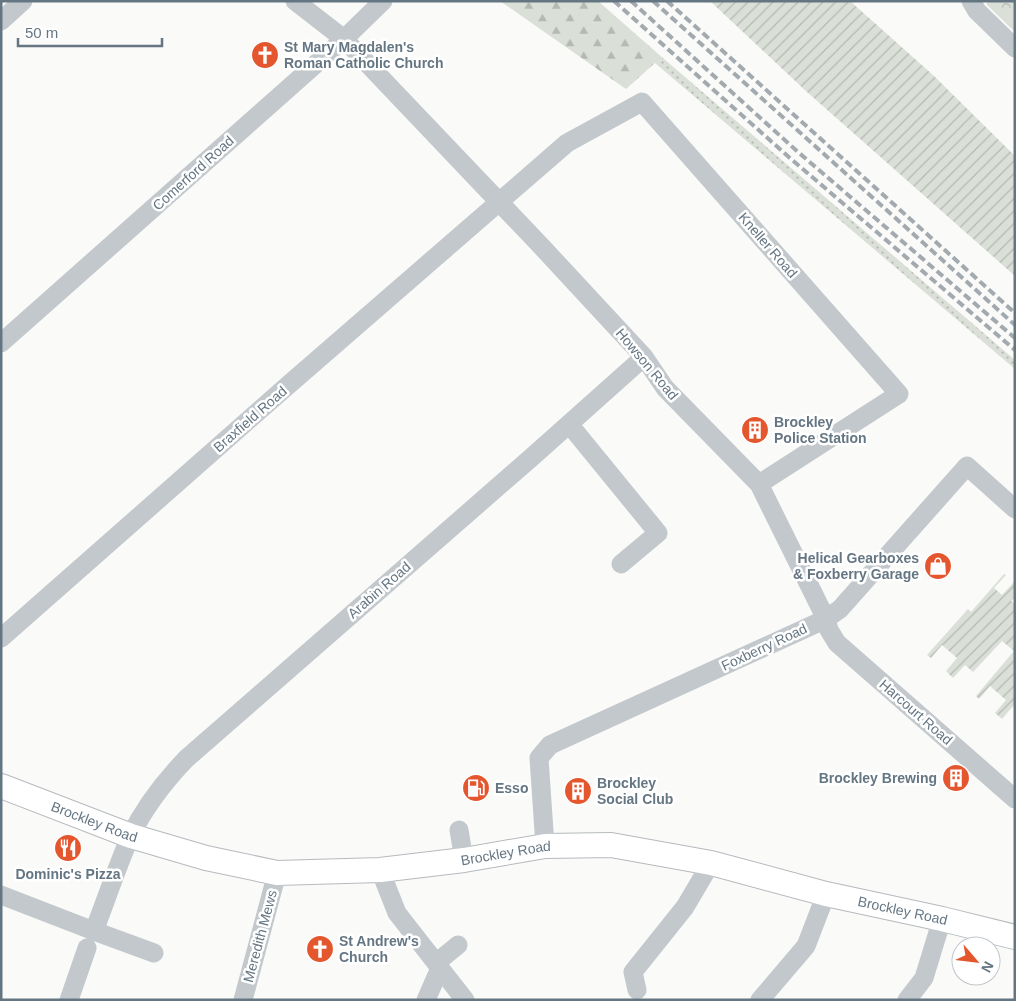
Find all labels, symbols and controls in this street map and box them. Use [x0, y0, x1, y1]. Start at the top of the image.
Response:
scale bar [18, 15, 161, 47]
text: 50 m [25, 24, 58, 41]
place label: St Mary Magdalen's Roman Catholic Church [284, 39, 443, 71]
church icon: St Mary Magdalen's Roman Catholic Church [250, 40, 280, 70]
street label: Comerford Road [149, 132, 237, 214]
street label: Kneller Road [735, 209, 801, 281]
street label: Howson Road [613, 325, 681, 403]
street label: Braxfield Road [210, 383, 290, 455]
place label: Brockley Police Station [774, 414, 867, 446]
building icon: Brockley Police Station [740, 415, 770, 445]
place label: Helical Gearboxes & Foxberry Garage [793, 550, 919, 582]
shop icon: Helical Gearboxes & Foxberry Garage [923, 551, 953, 581]
street label: Arabin Road [344, 558, 414, 622]
street label: Foxberry Road [719, 620, 809, 674]
street label: Harcourt Road [876, 676, 956, 748]
building icon: Brockley Brewing [941, 763, 971, 793]
place label: Brockley Brewing [819, 770, 937, 786]
fuel station icon: Esso [461, 773, 491, 803]
place label: Brockley Social Club [597, 775, 673, 807]
building icon: Brockley Social Club [563, 776, 593, 806]
place label: Esso [495, 780, 528, 796]
street label: Brockley Road [49, 798, 139, 845]
restaurant icon: Dominic's Pizza [53, 833, 83, 863]
street label: Brockley Road [459, 838, 551, 868]
place label: Dominic's Pizza [15, 866, 121, 882]
street label: Meredith Mews [240, 888, 280, 984]
street label: Brockley Road [856, 893, 949, 928]
place label: St Andrew's Church [339, 933, 419, 965]
church icon: St Andrew's Church [305, 934, 335, 964]
north arrow [951, 936, 1001, 986]
text: N [978, 959, 997, 975]

